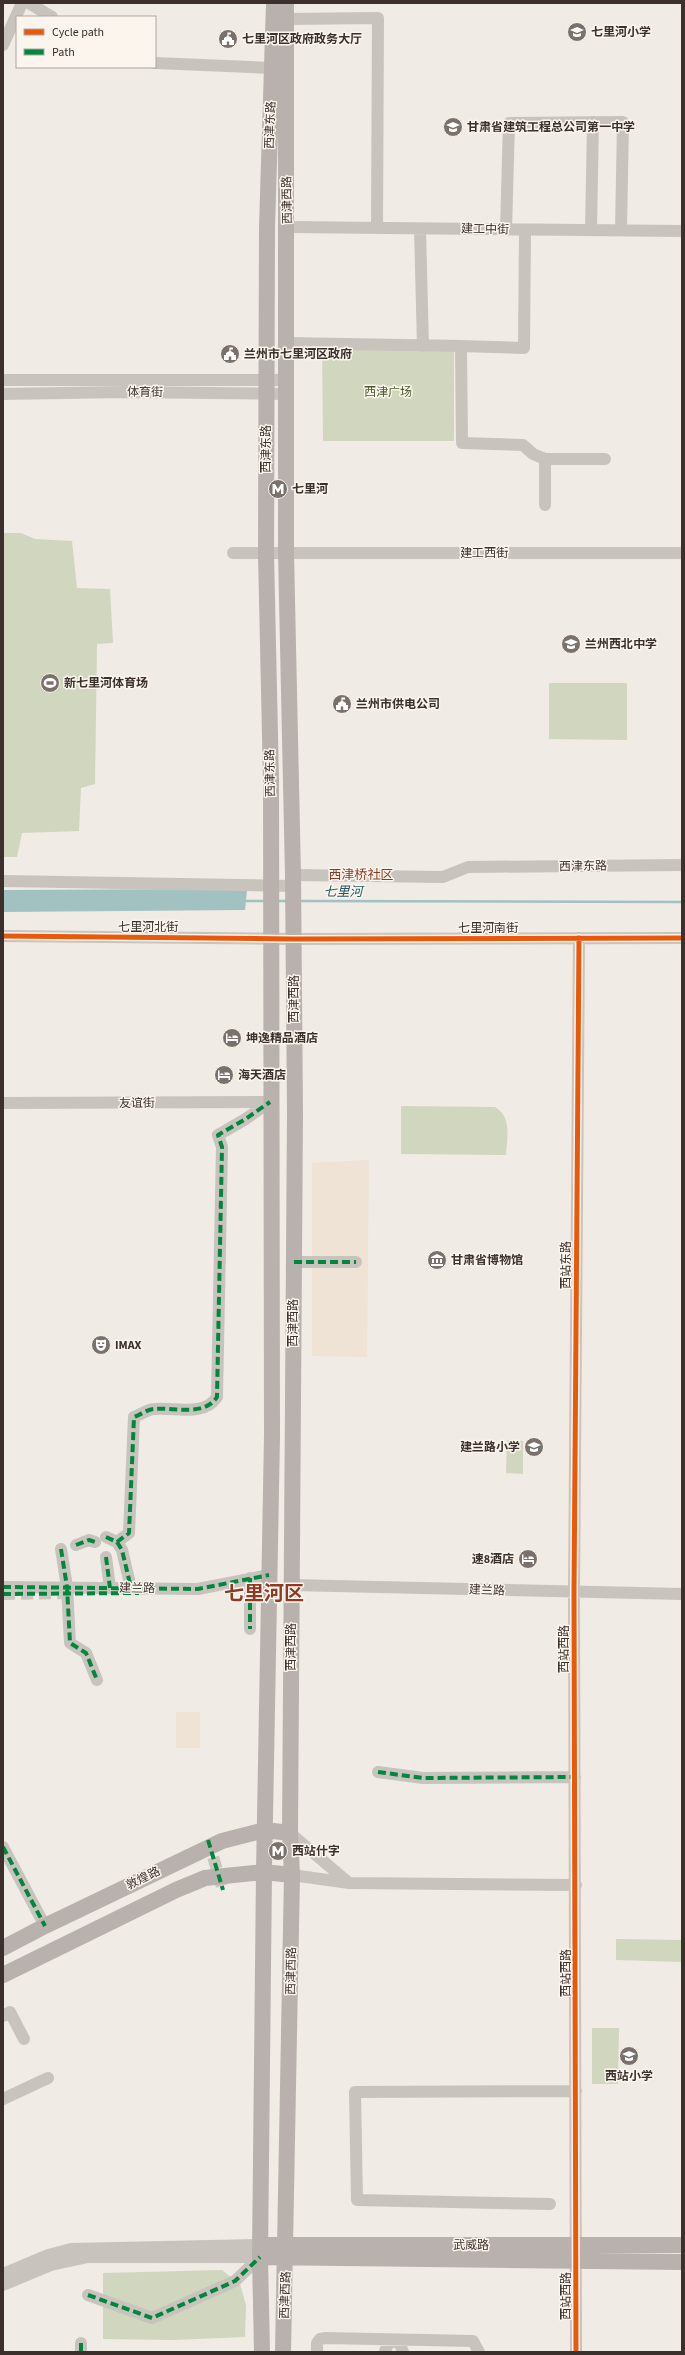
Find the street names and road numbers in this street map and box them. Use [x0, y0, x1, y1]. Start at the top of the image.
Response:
street label: 西津东路 [261, 101, 280, 149]
street label: 西津西路 [279, 176, 296, 224]
street label: 建工中街 [461, 221, 509, 238]
street label: 体育街 [127, 384, 163, 401]
street label: 西津东路 [258, 425, 275, 473]
street label: 建工西街 [460, 545, 508, 562]
street label: 西津东路 [262, 749, 279, 797]
street label: 西津东路 [559, 858, 607, 875]
street label: 七里河北街 [118, 919, 178, 936]
street label: 七里河南街 [458, 920, 518, 937]
street label: 西津西路 [286, 975, 303, 1023]
street label: 友谊街 [119, 1095, 155, 1112]
street label: 西站东路 [558, 1241, 575, 1289]
street label: 西津西路 [285, 1299, 302, 1347]
street label: 建兰路 [119, 1580, 155, 1597]
street label: 建兰路 [469, 1581, 505, 1600]
street label: 西津西路 [283, 1623, 300, 1671]
street label: 西站西路 [556, 1625, 573, 1673]
street label: 敦煌路 [123, 1863, 163, 1894]
street label: 西津西路 [283, 1947, 300, 1995]
street label: 西站西路 [558, 1949, 575, 1997]
street label: 武威路 [453, 2237, 489, 2254]
street label: 西津西路 [276, 2271, 295, 2319]
street label: 西站西路 [558, 2272, 575, 2320]

